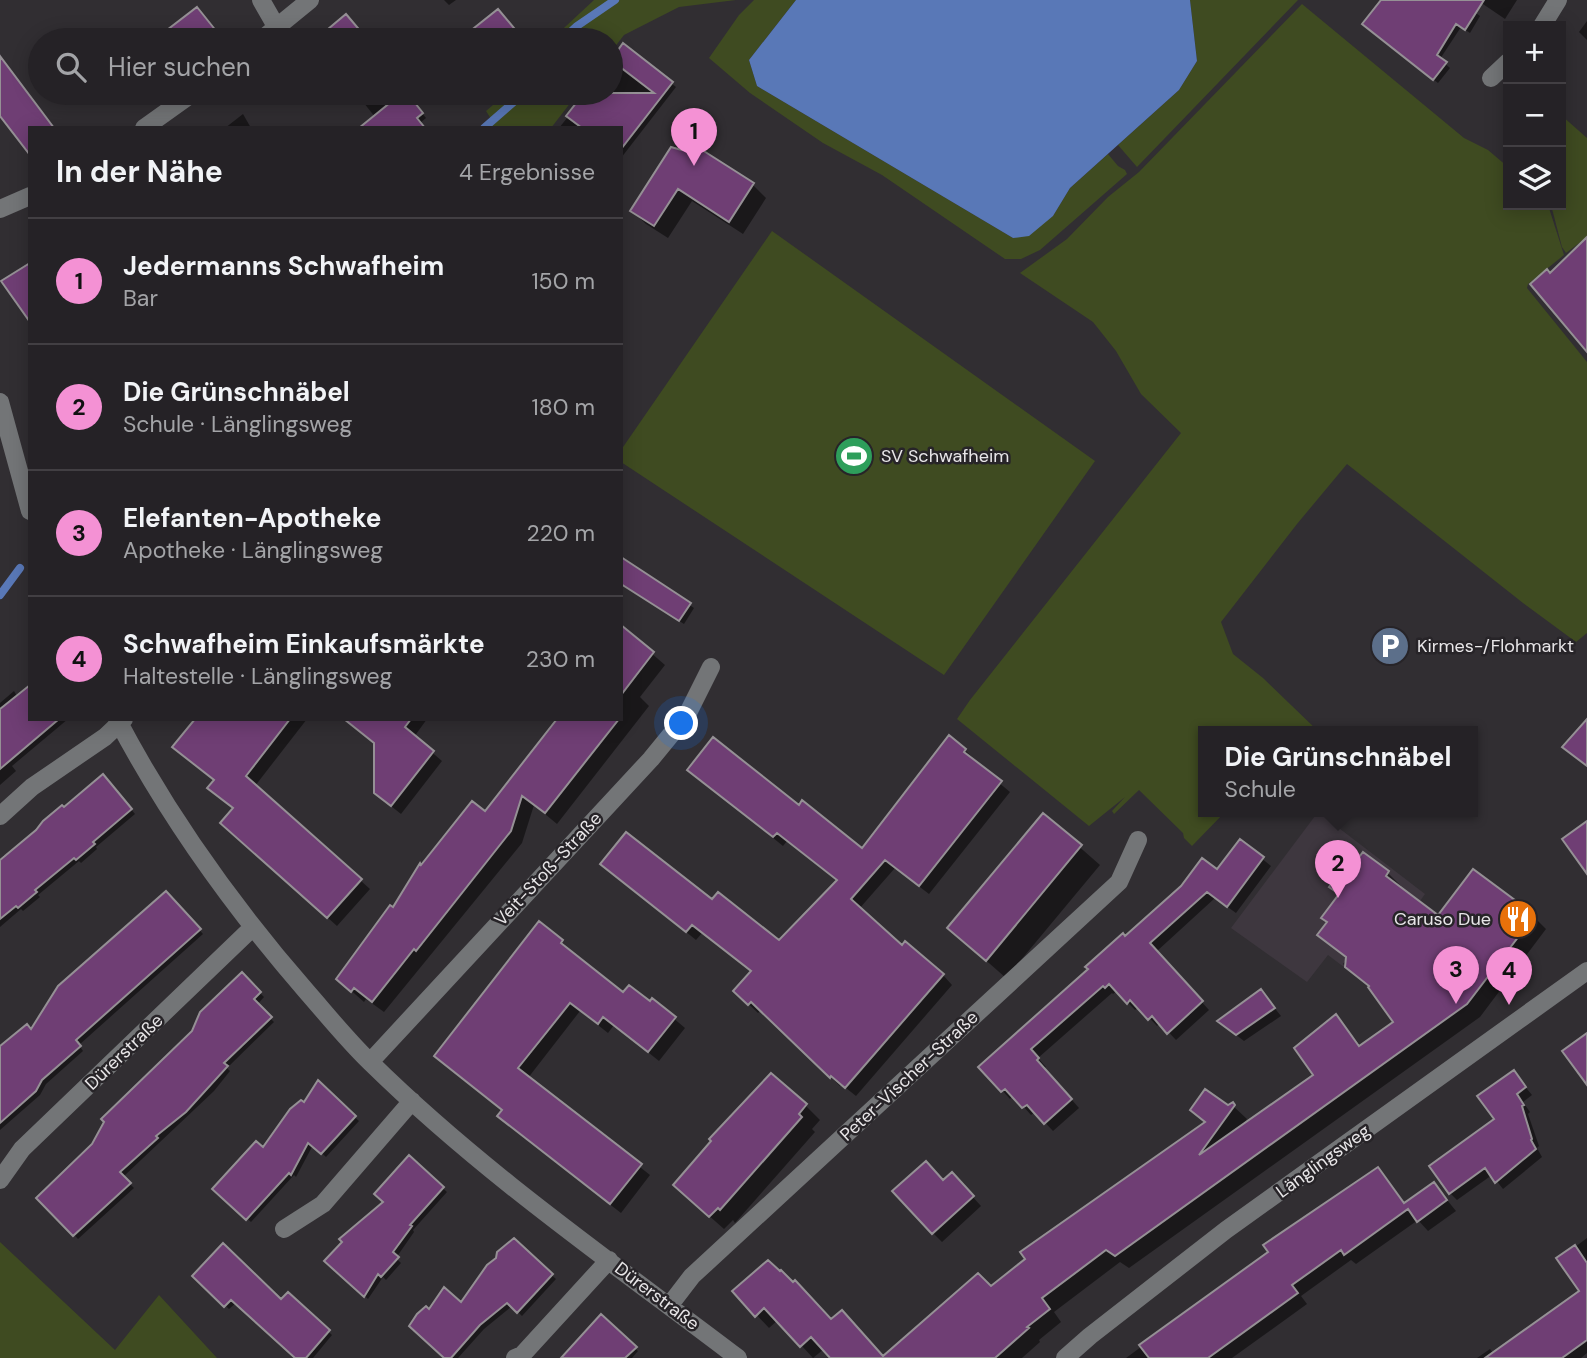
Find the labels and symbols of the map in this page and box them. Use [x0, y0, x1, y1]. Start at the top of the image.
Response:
pin: 1 [671, 108, 717, 166]
sports icon: SV Schwafheim [833, 435, 875, 477]
place label: SV Schwafheim [881, 444, 1009, 468]
parking icon: Kirmes-/Flohmarkt [1369, 625, 1411, 667]
place label: Kirmes-/Flohmarkt [1417, 634, 1574, 658]
your location [664, 706, 698, 740]
street label: Veit-Stoß-Straße [489, 807, 607, 931]
pin: 2 [1315, 840, 1361, 898]
restaurant icon: Caruso Due [1497, 898, 1539, 940]
place label: Caruso Due [1394, 907, 1491, 931]
pin: 3 [1433, 946, 1479, 1004]
pin: 4 [1486, 947, 1532, 1005]
street label: Peter-Vischer-Straße [835, 1005, 983, 1147]
street label: Dürerstraße [80, 1009, 168, 1095]
street label: Länglingsweg [1271, 1119, 1375, 1203]
street label: Dürerstraße [610, 1256, 704, 1336]

